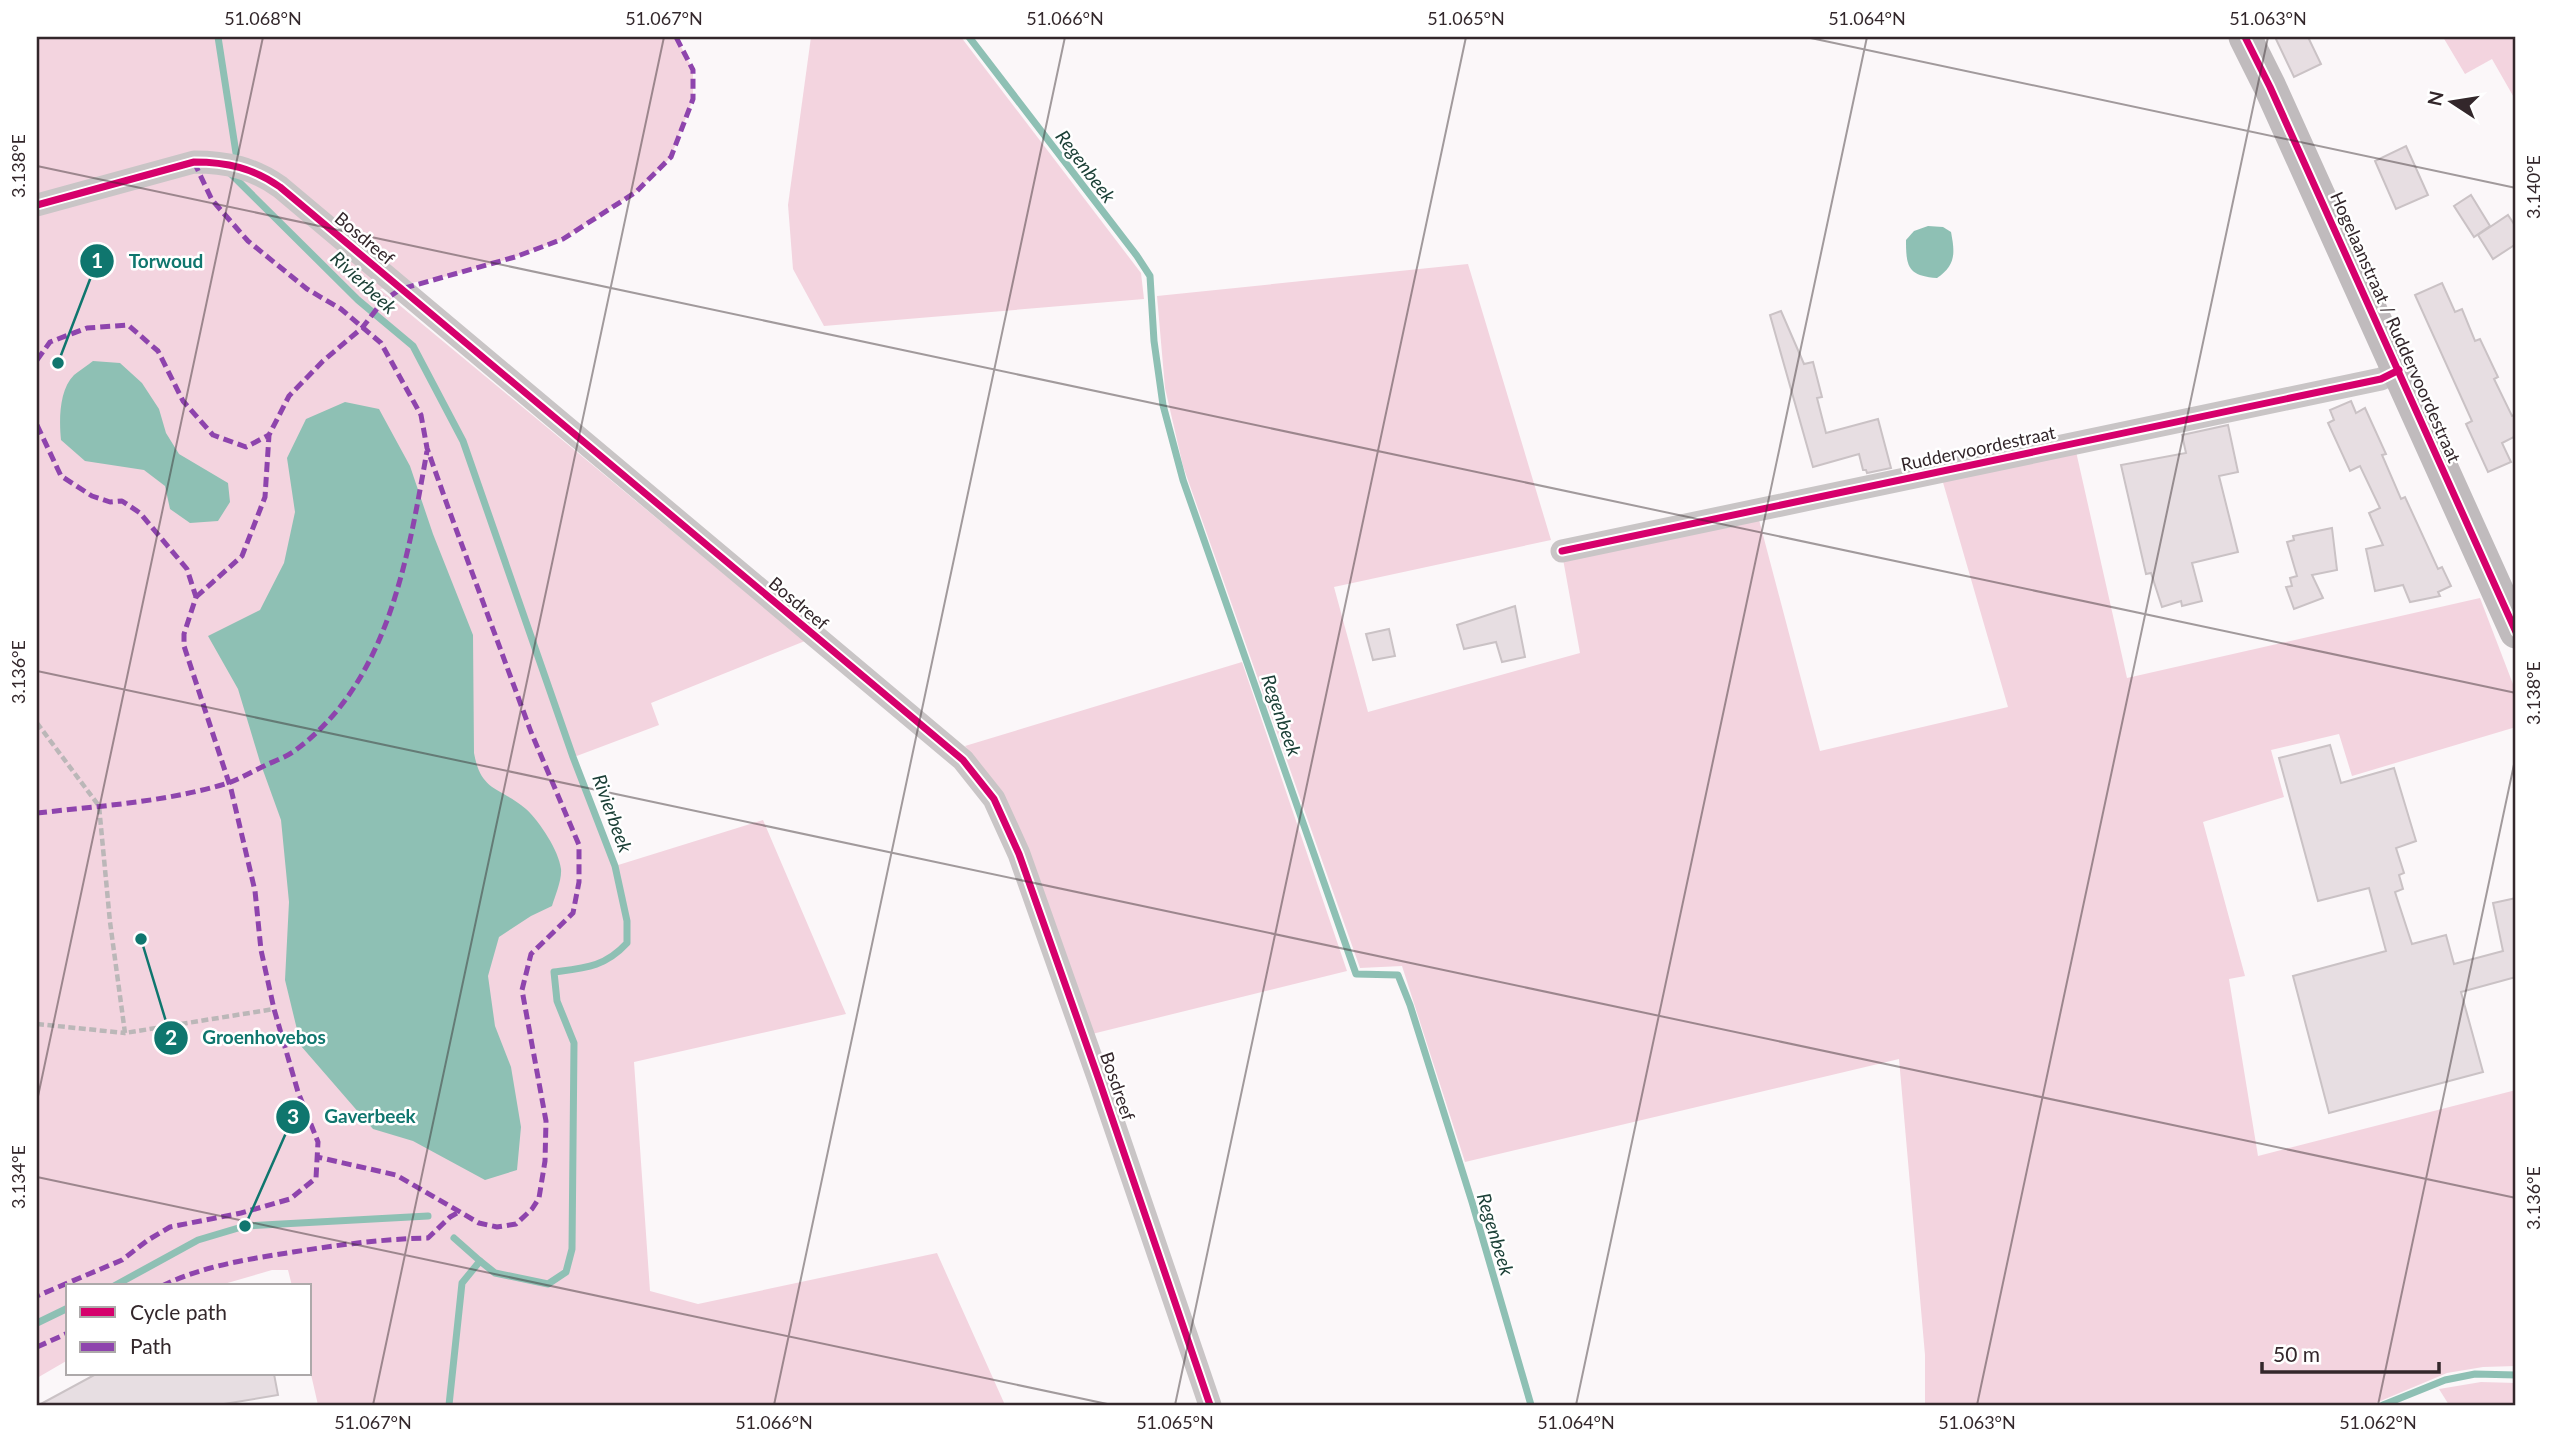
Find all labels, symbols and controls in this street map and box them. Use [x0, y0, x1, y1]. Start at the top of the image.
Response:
text: 51.068°N [224, 7, 302, 29]
text: 51.067°N [625, 7, 703, 29]
text: 51.066°N [1026, 7, 1104, 29]
text: 51.065°N [1427, 7, 1505, 29]
text: 51.064°N [1828, 7, 1906, 29]
text: 51.063°N [2229, 7, 2307, 29]
north arrow [2416, 66, 2486, 136]
text: N [2422, 89, 2448, 108]
water label: Regenbeek [1051, 125, 1121, 208]
text: 3.138°E [7, 134, 29, 198]
text: 3.140°E [2522, 155, 2544, 219]
street label: Hogelaanstraat / Ruddervoordestraat [2326, 188, 2466, 466]
street label: Bosdreef [331, 207, 400, 270]
callout: Torwoud [80, 241, 217, 281]
water label: Rivierbeek [326, 246, 402, 319]
text: 1 [91, 247, 103, 272]
text: Torwoud [129, 249, 203, 272]
street label: Ruddervoordestraat [1899, 421, 2058, 475]
street label: Bosdreef [765, 572, 834, 635]
text: 3.136°E [7, 640, 29, 704]
text: 3.138°E [2522, 661, 2544, 725]
water label: Regenbeek [1257, 671, 1307, 760]
water label: Rivierbeek [588, 771, 638, 856]
callout: Groenhovebos [153, 1018, 340, 1058]
text: 2 [165, 1024, 177, 1049]
text: Groenhovebos [202, 1025, 326, 1048]
street label: Bosdreef [1096, 1049, 1140, 1124]
callout: Gaverbeek [276, 1097, 430, 1137]
text: 3 [287, 1103, 299, 1128]
text: Gaverbeek [324, 1104, 417, 1127]
text: 3.134°E [7, 1145, 29, 1209]
text: 3.136°E [2522, 1166, 2544, 1230]
water label: Regenbeek [1473, 1190, 1520, 1279]
legend [66, 1284, 312, 1376]
text: Cycle path [130, 1299, 227, 1324]
scale bar [2262, 1330, 2439, 1374]
text: Path [130, 1333, 172, 1358]
text: 50 m [2273, 1341, 2320, 1366]
text: 51.067°N [334, 1411, 412, 1433]
text: 51.066°N [735, 1411, 813, 1433]
text: 51.065°N [1136, 1411, 1214, 1433]
text: 51.064°N [1537, 1411, 1615, 1433]
text: 51.063°N [1938, 1411, 2016, 1433]
text: 51.062°N [2339, 1411, 2417, 1433]

